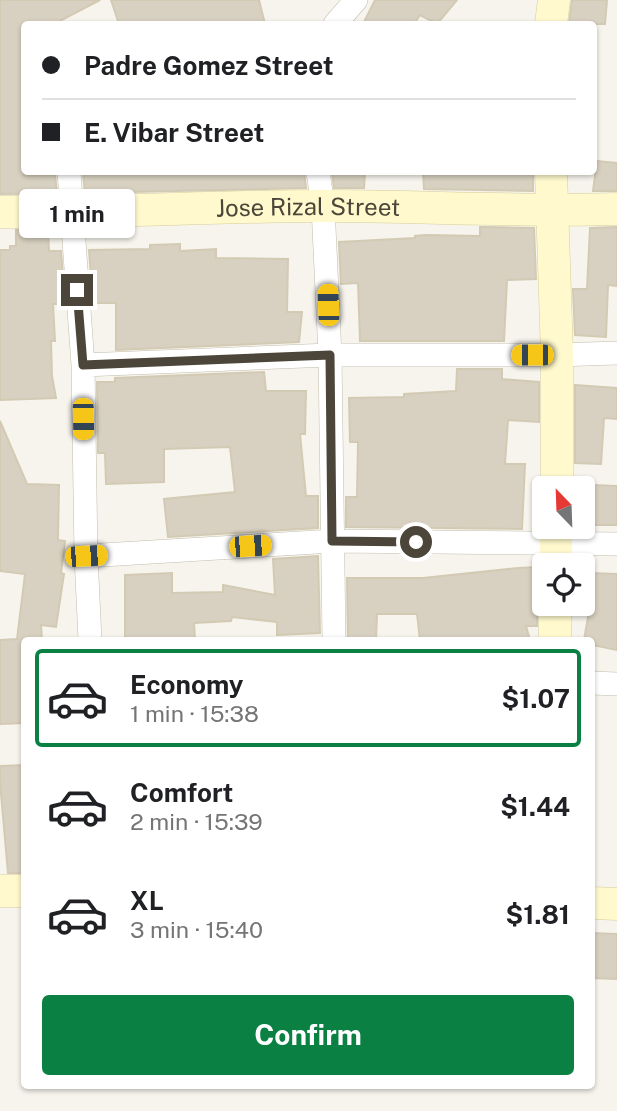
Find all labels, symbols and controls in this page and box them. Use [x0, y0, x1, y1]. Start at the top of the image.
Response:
text: Padre Gomez Street [84, 50, 334, 81]
text: E. Vibar Street [84, 117, 264, 148]
callout: 1 min [19, 188, 135, 238]
street label: Jose Rizal Street [215, 192, 400, 222]
text: 1 min [49, 200, 105, 227]
route end [61, 274, 93, 306]
car [317, 284, 340, 326]
car [512, 345, 554, 366]
car [73, 398, 94, 440]
north arrow [532, 476, 595, 539]
map controls [532, 476, 595, 616]
route start [400, 526, 432, 558]
car [229, 534, 272, 558]
car [65, 544, 108, 568]
button: locate [532, 553, 595, 616]
icon: car [46, 667, 109, 730]
text: Economy [130, 669, 243, 700]
text: $1.07 [502, 683, 570, 714]
text: 1 min · 15:38 [130, 700, 259, 727]
icon: car [46, 775, 109, 838]
text: Comfort [130, 777, 233, 808]
text: $1.44 [500, 791, 570, 822]
text: 2 min · 15:39 [130, 808, 263, 835]
icon: car [46, 883, 109, 946]
text: XL [130, 885, 164, 916]
text: $1.81 [506, 899, 570, 930]
text: 3 min · 15:40 [130, 916, 263, 943]
button: Confirm [42, 995, 574, 1075]

